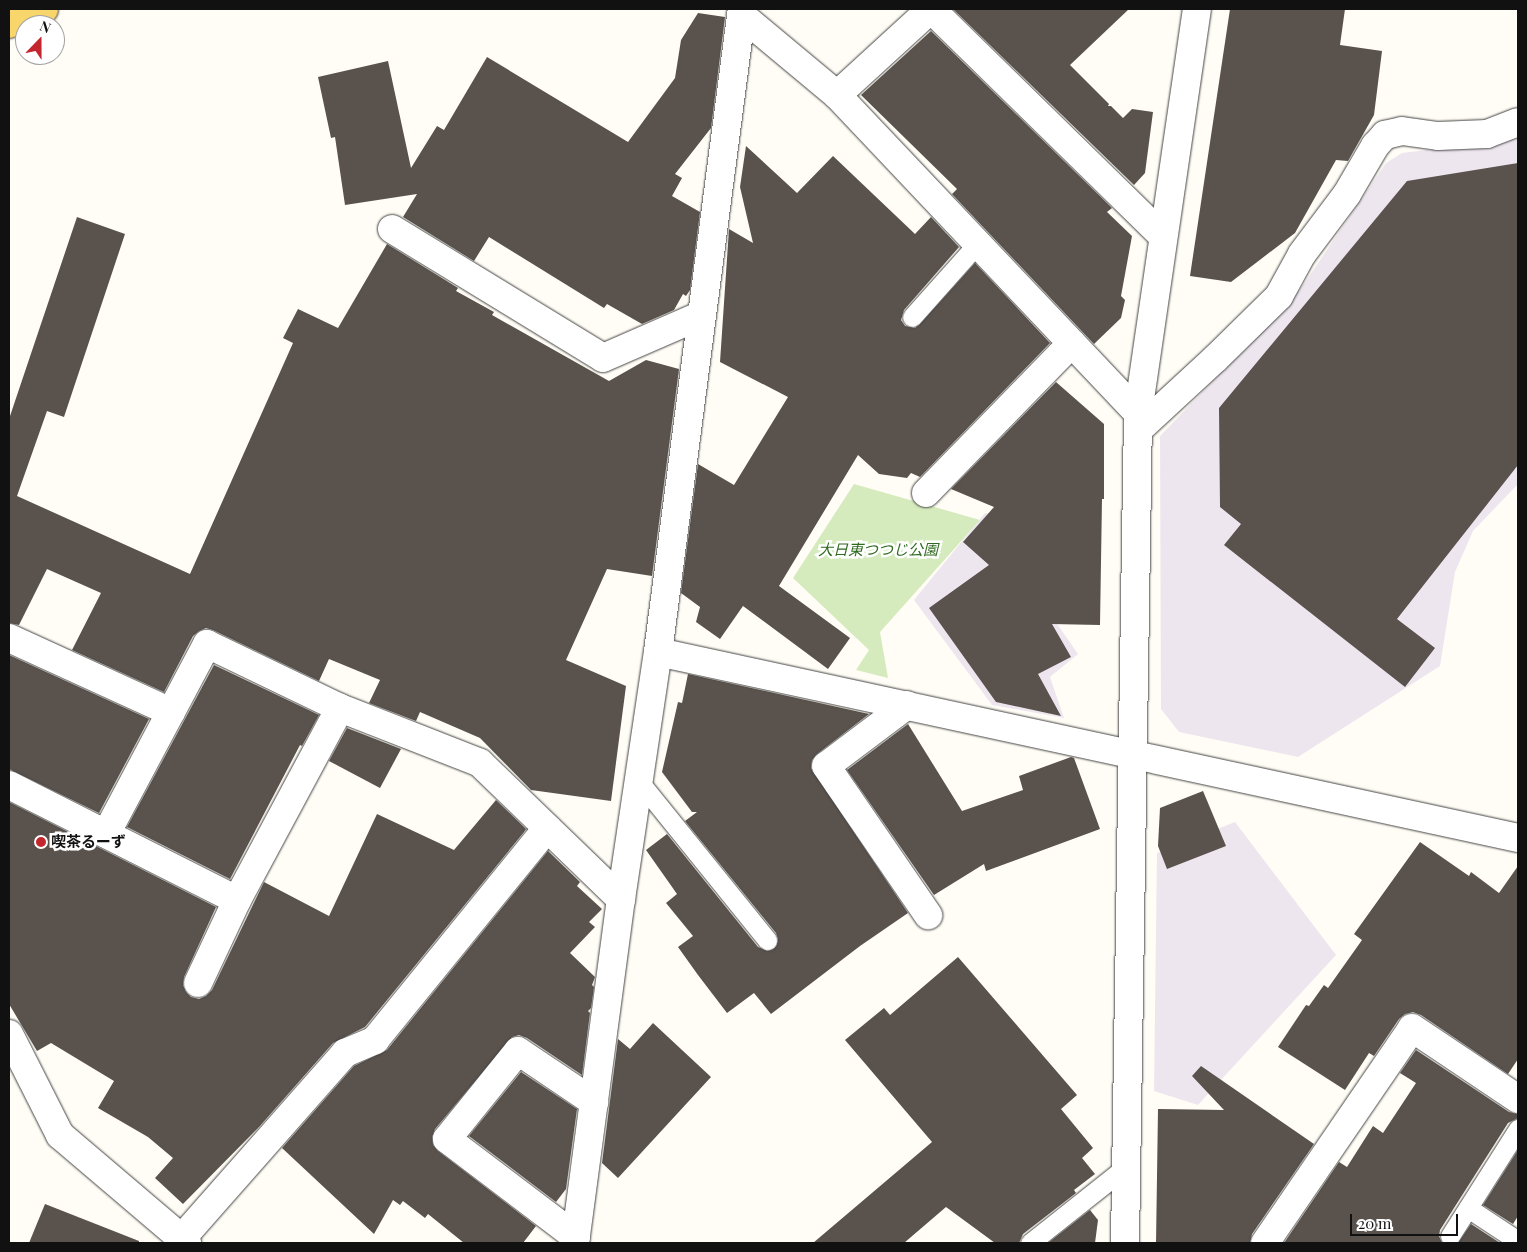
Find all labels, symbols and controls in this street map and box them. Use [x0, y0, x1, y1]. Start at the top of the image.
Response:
north arrow [15, 15, 65, 65]
text: N [37, 16, 54, 37]
park label: 大日東つつじ公園 [818, 541, 938, 559]
place label: 喫茶るーず [51, 833, 126, 851]
marker: 喫茶るーず [35, 836, 47, 848]
scale bar [1352, 1204, 1460, 1236]
text: 20 m [1358, 1213, 1391, 1233]

